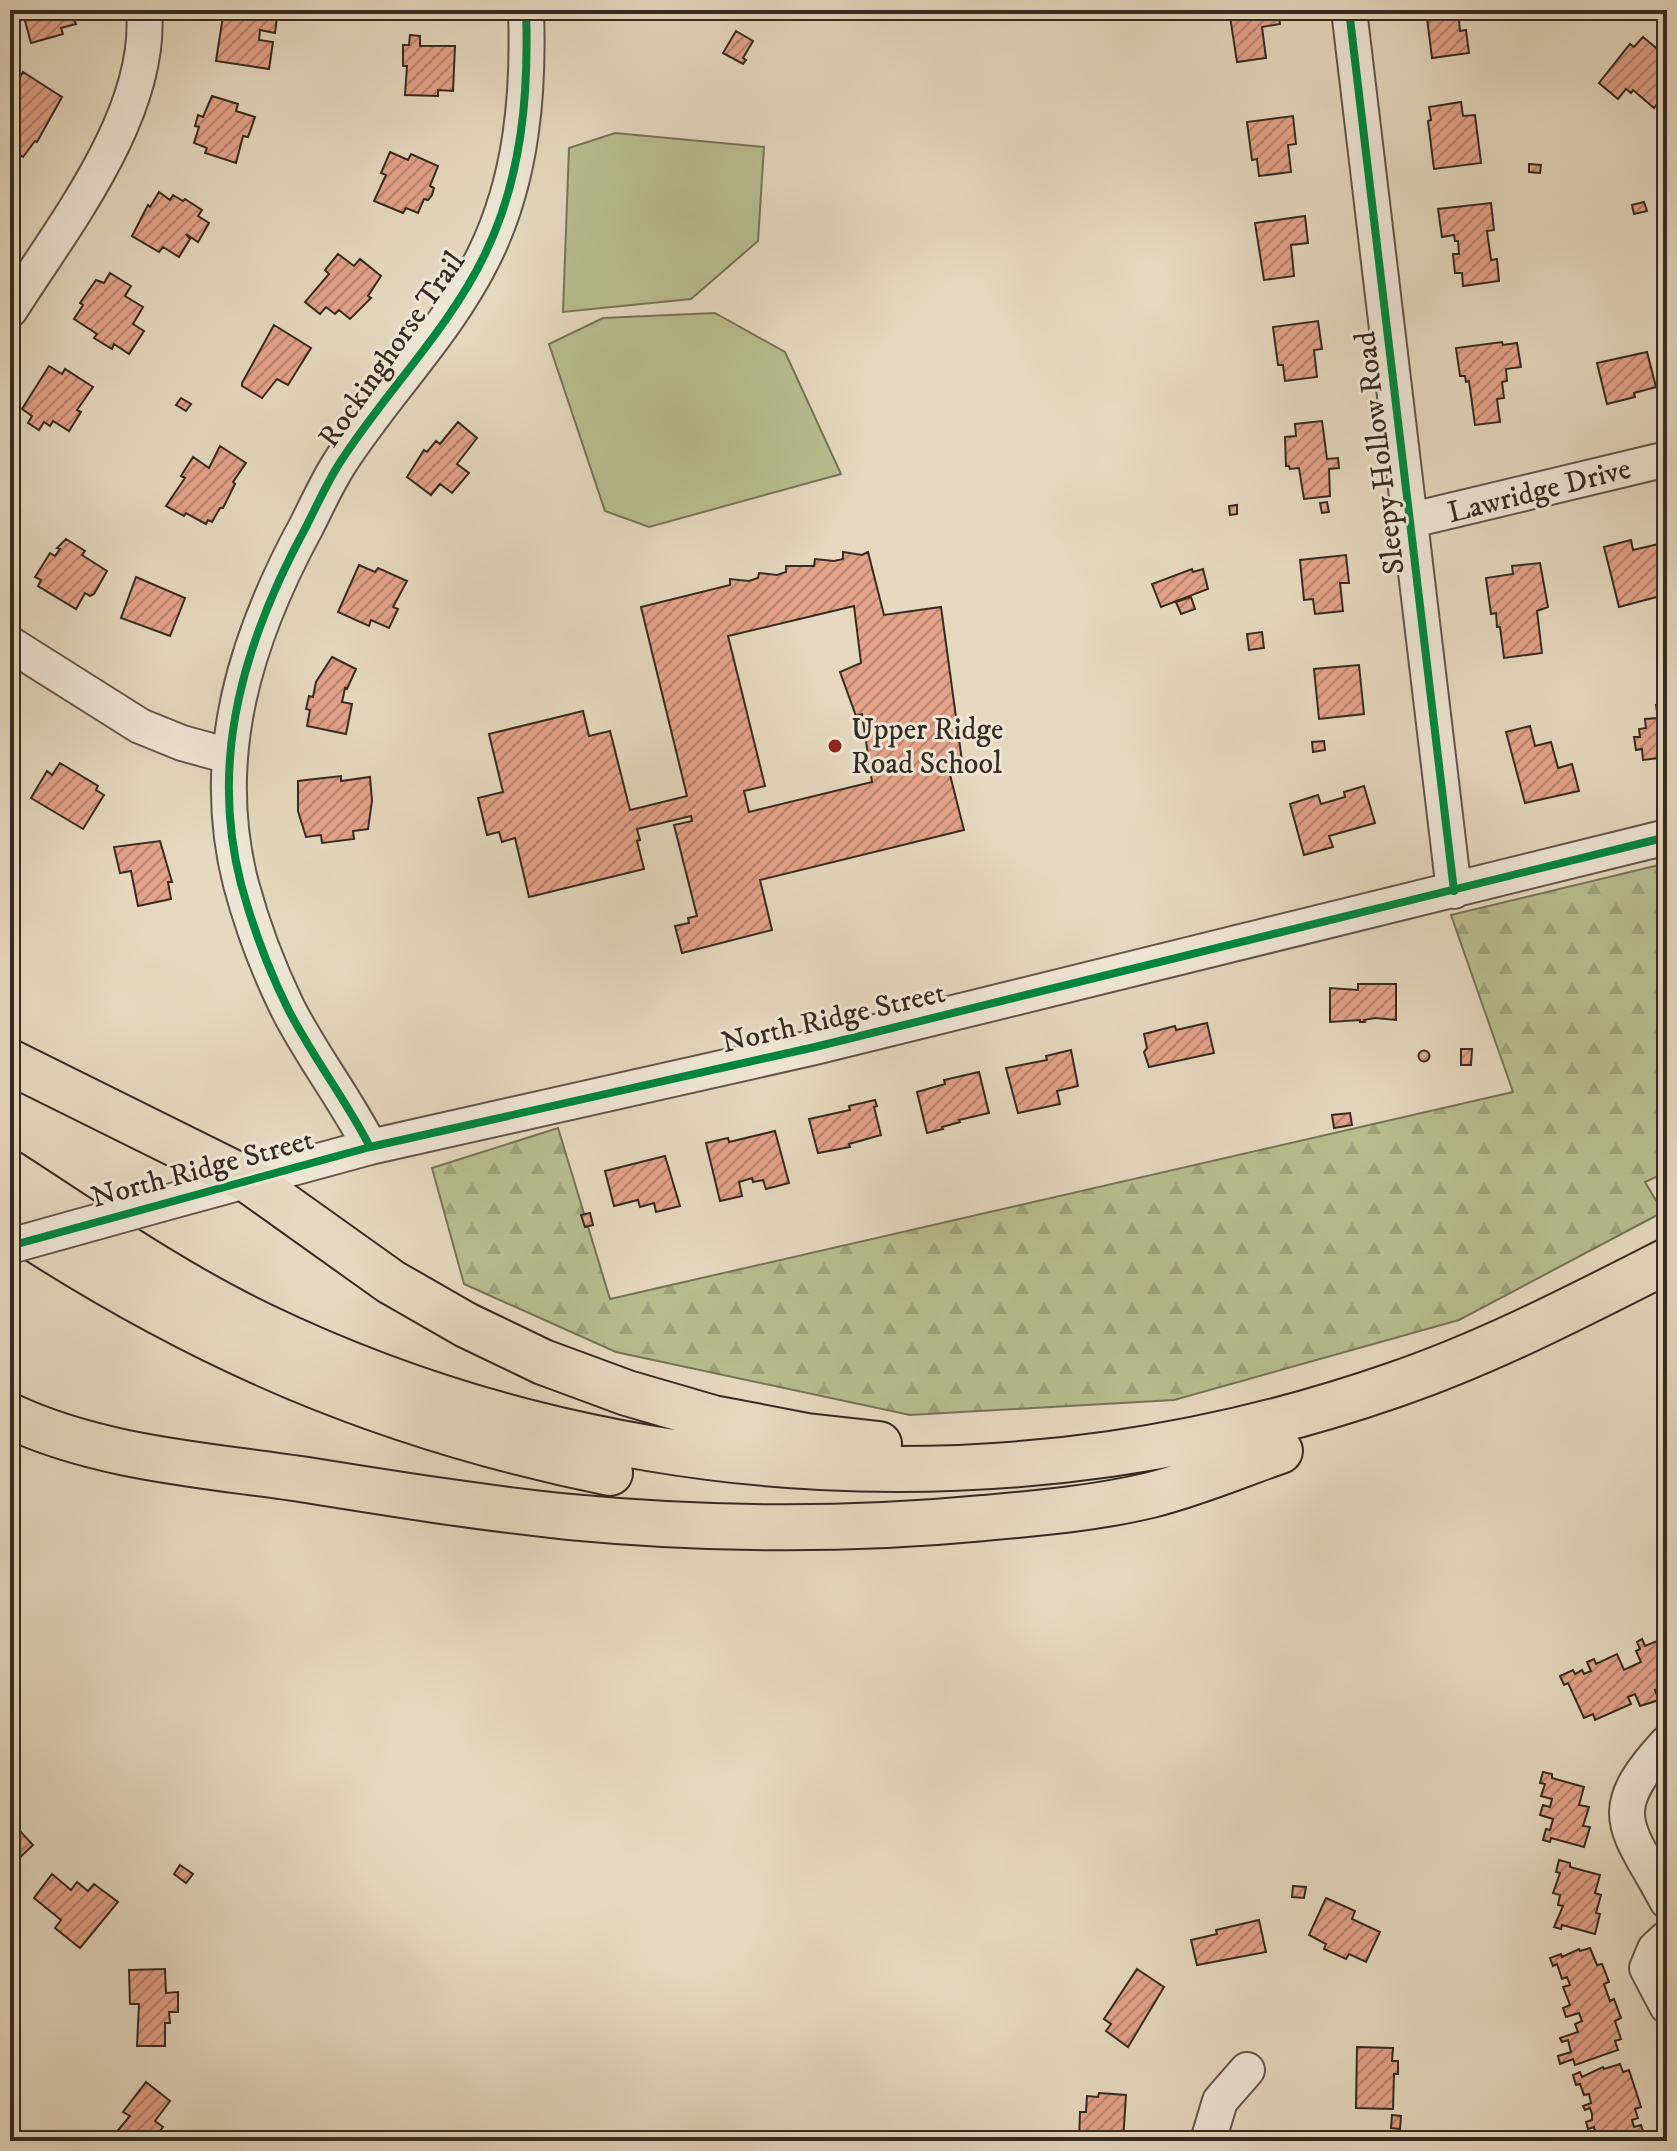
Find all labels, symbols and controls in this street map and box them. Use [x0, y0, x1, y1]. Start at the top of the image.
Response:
street label: Rockinghorse Trail [311, 245, 474, 455]
street label: Sleepy Hollow Road [1347, 329, 1414, 576]
street label: Lawridge Drive [1444, 451, 1635, 532]
place label: Upper Ridge Road School [851, 712, 1003, 783]
marker: Upper Ridge Road School [826, 737, 844, 755]
street label: North Ridge Street [718, 975, 949, 1062]
street label: North Ridge Street [87, 1122, 318, 1217]

